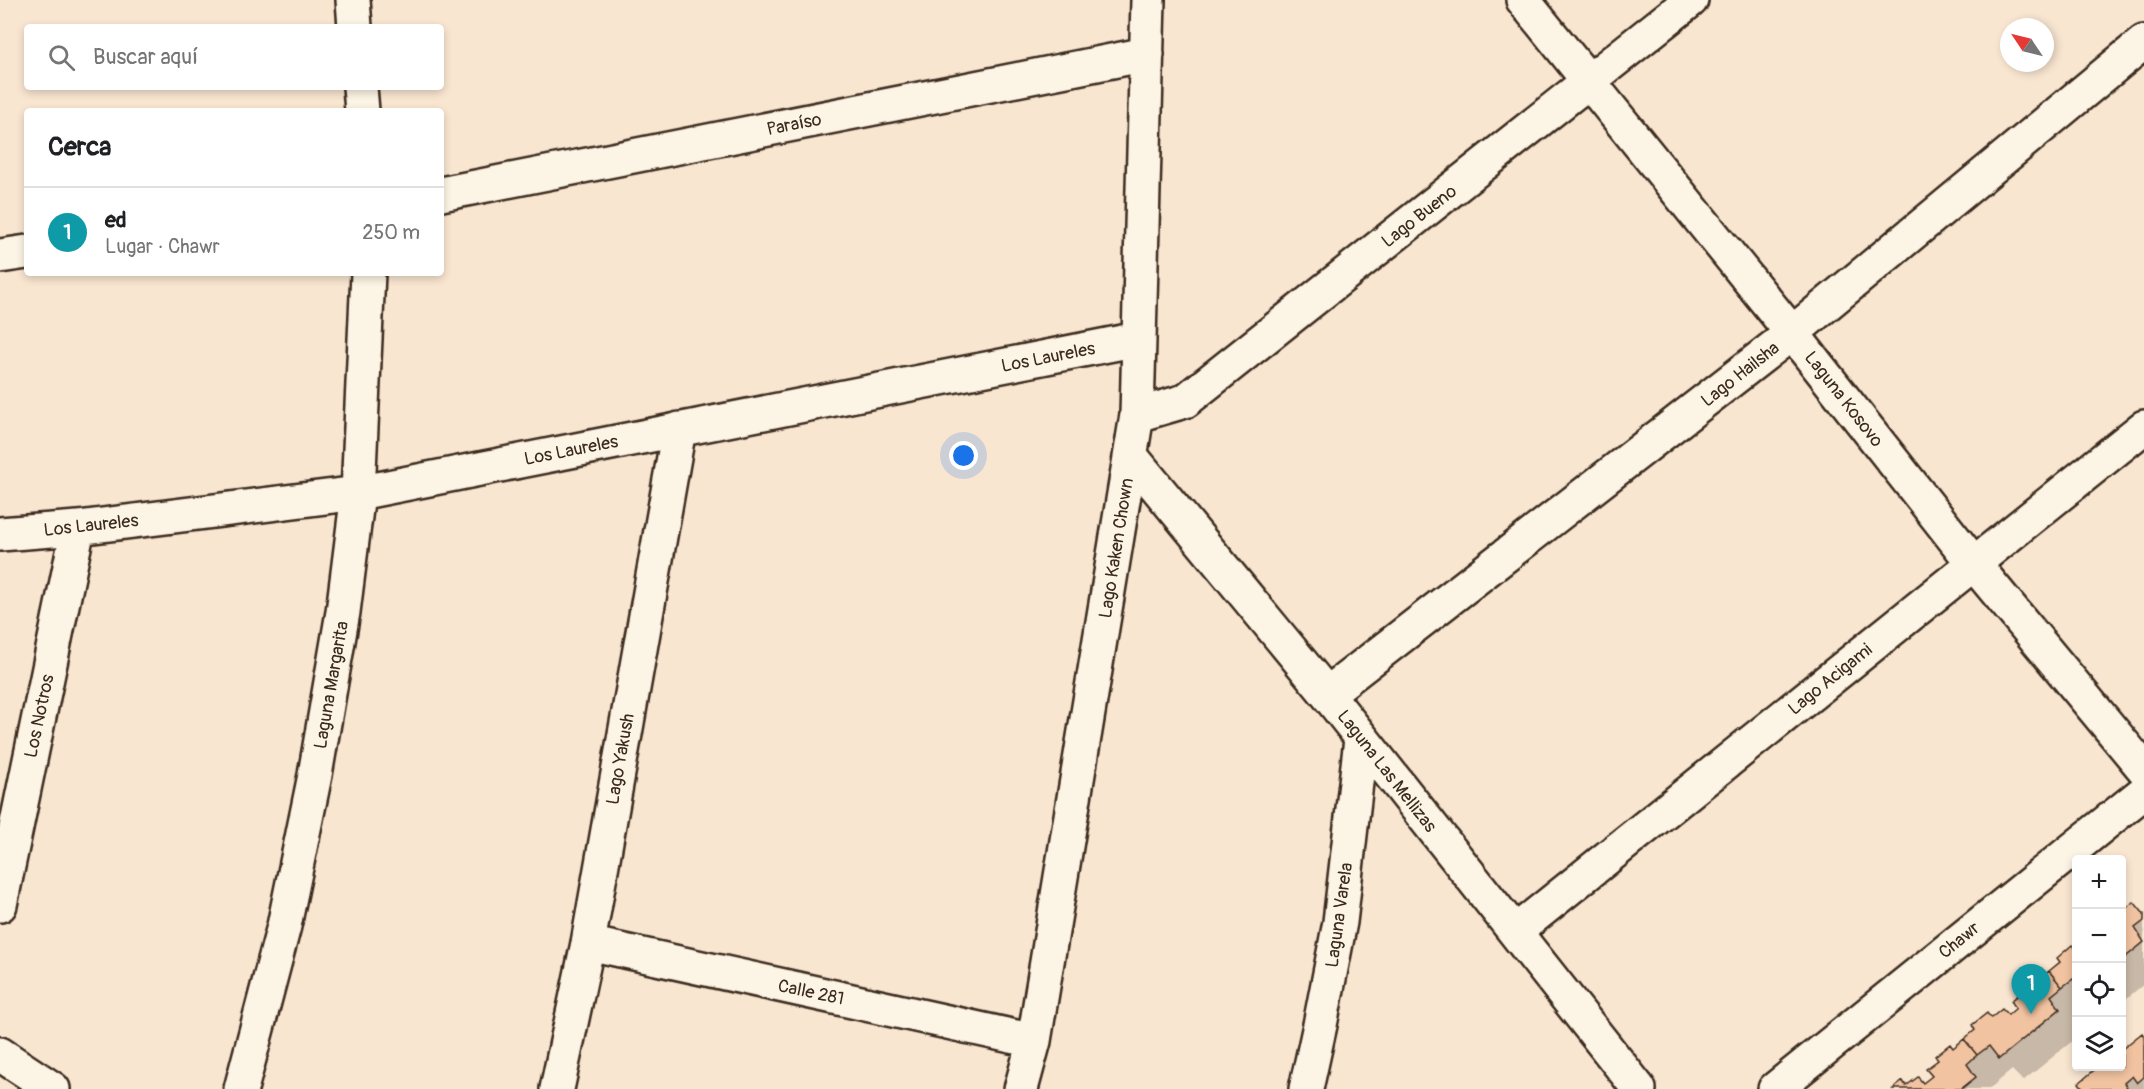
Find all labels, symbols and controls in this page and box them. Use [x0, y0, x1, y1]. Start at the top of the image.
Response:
north arrow [2000, 18, 2054, 72]
search box [24, 24, 444, 90]
icon: search [45, 41, 78, 74]
text: Buscar aquí [93, 43, 198, 71]
street label: Paraíso [765, 108, 824, 141]
text: Cerca [48, 131, 111, 163]
street label: Lago Bueno [1377, 180, 1462, 253]
text: ed [105, 206, 127, 234]
text: 1 [64, 220, 71, 245]
text: 250 m [362, 220, 420, 245]
text: Lugar · Chawr [105, 234, 220, 259]
street label: Los Laureles [999, 337, 1097, 378]
street label: Lago Hailsha [1696, 337, 1784, 412]
street label: Laguna Kosovo [1799, 347, 1888, 452]
street label: Los Laureles [522, 430, 620, 471]
your location [949, 441, 978, 470]
street label: Lago Kaken Chown [1094, 476, 1139, 620]
street label: Los Laureles [43, 509, 140, 542]
street label: Laguna Margarita [309, 619, 354, 751]
street label: Lago Acigami [1784, 638, 1877, 720]
street label: Los Notros [19, 672, 60, 760]
street label: Laguna Las Mellizas [1332, 706, 1442, 837]
street label: Lago Yakush [601, 712, 640, 807]
map controls [2072, 855, 2126, 1071]
button: + [2072, 855, 2126, 909]
street label: Laguna Varela [1321, 861, 1358, 969]
button: − [2072, 909, 2126, 963]
street label: Chawr [1934, 916, 1985, 964]
button: locate [2072, 963, 2126, 1017]
pin: 1 [2012, 964, 2050, 1014]
street label: Calle 281 [776, 974, 846, 1011]
button: layers [2072, 1017, 2126, 1071]

